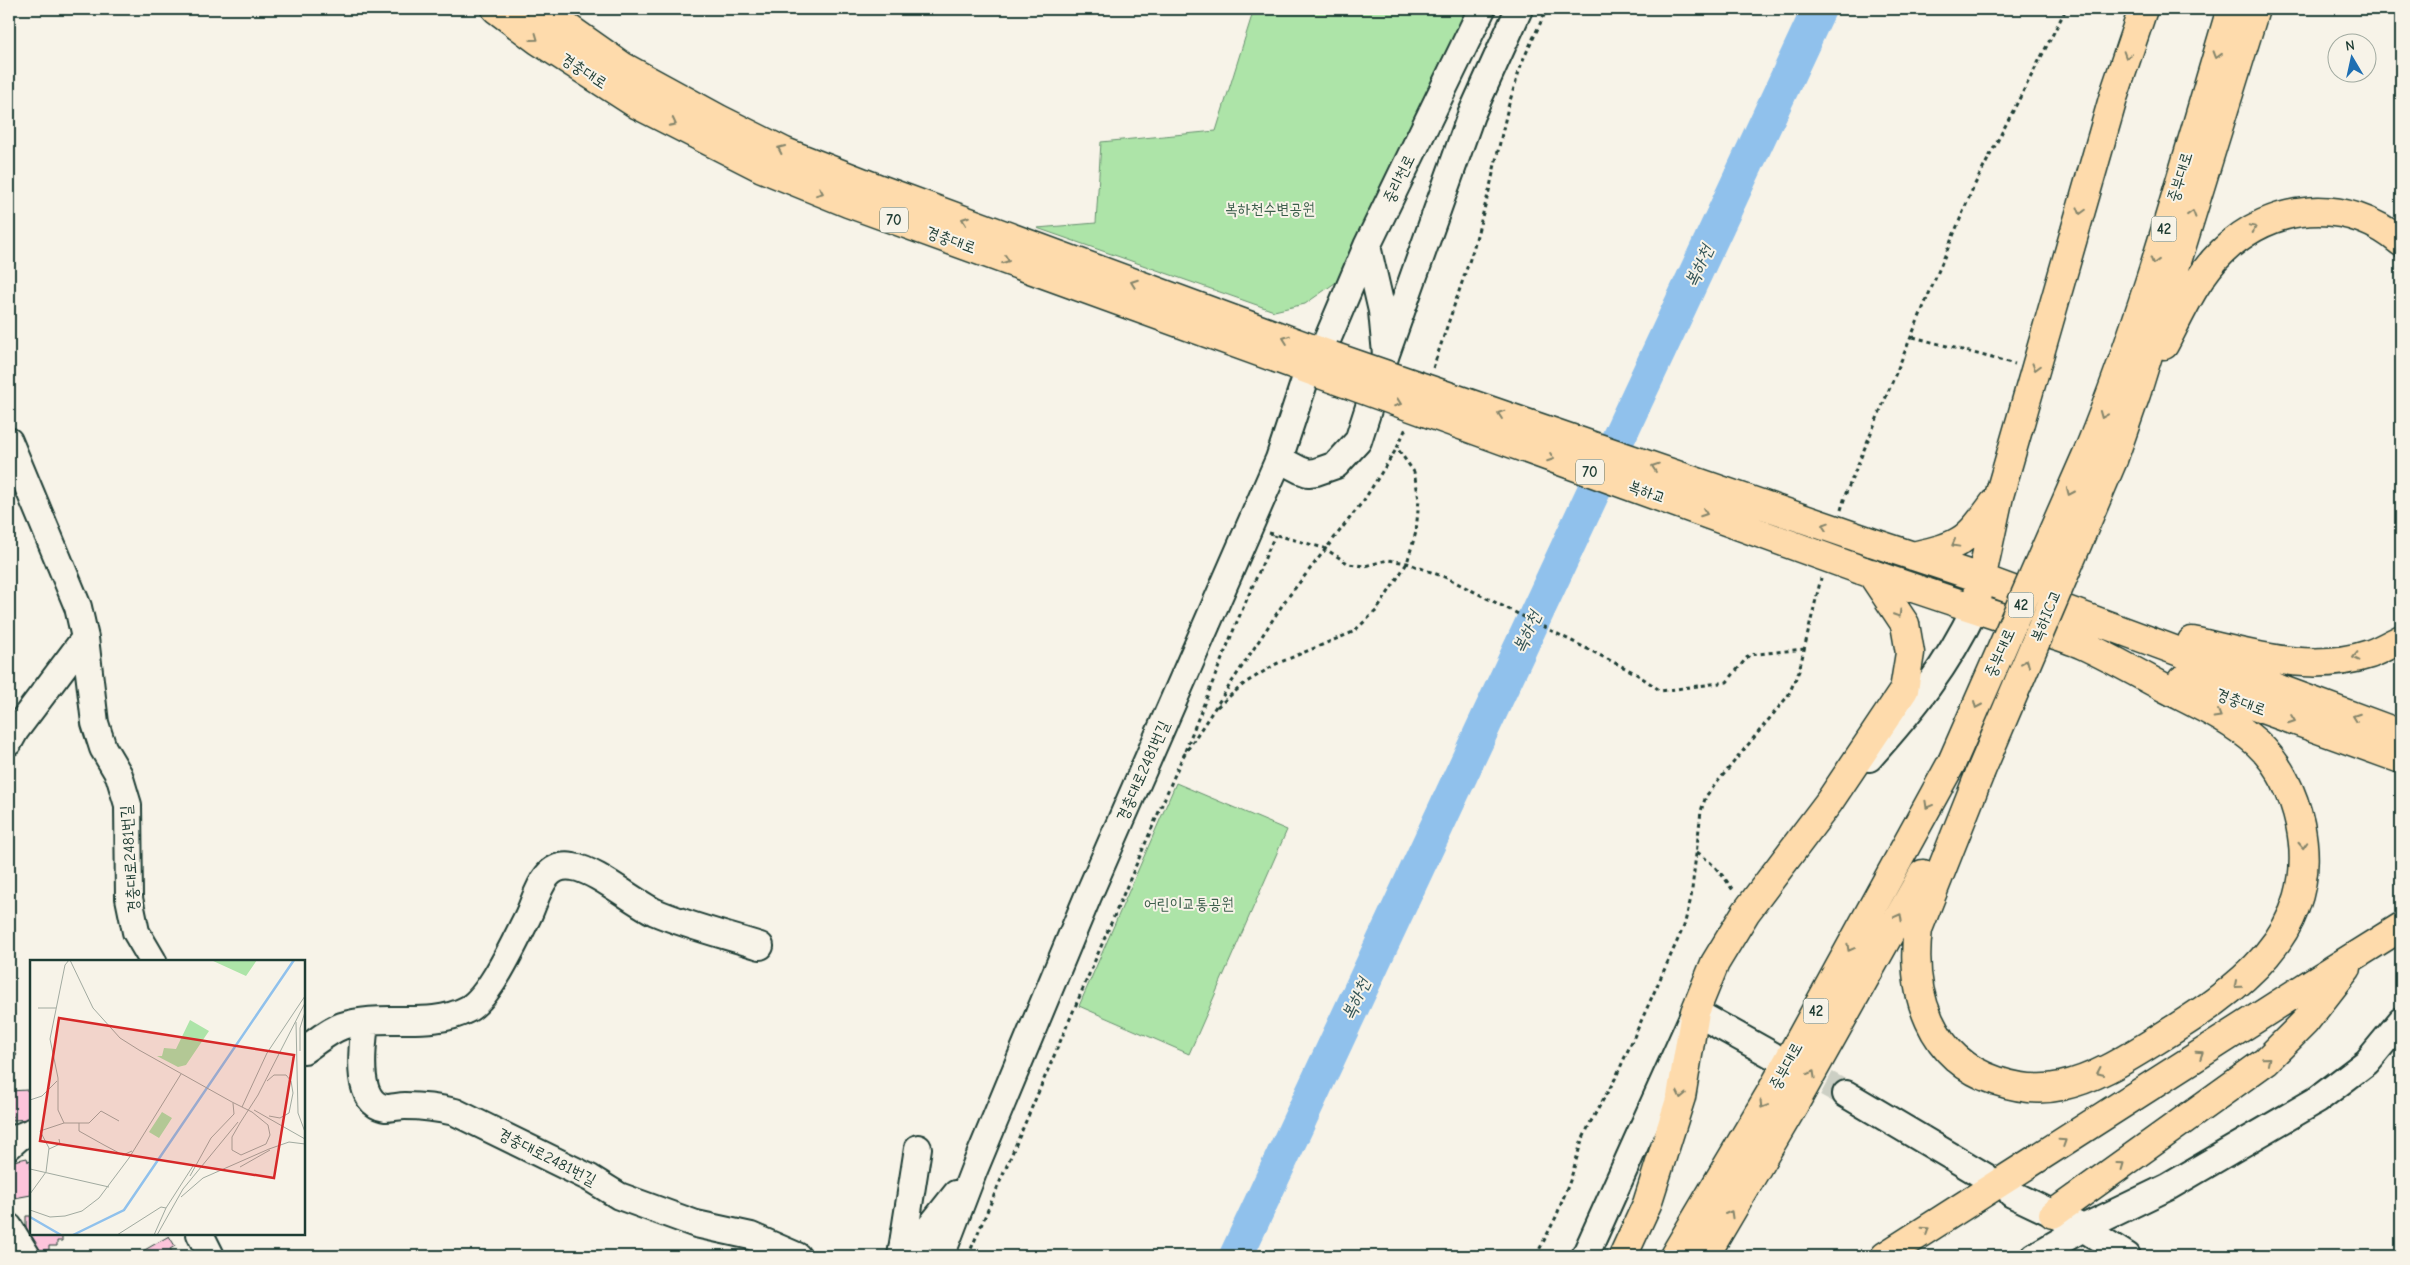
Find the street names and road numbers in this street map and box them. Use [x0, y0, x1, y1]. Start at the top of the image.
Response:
street label: 경충대로 [558, 49, 610, 93]
street label: 중부대로 [2164, 150, 2196, 204]
street label: 중리천로 [1380, 152, 1418, 206]
road number: 70 [880, 208, 908, 232]
road number: 42 [2152, 216, 2176, 242]
street label: 경충대로 [924, 223, 978, 257]
road number: 70 [1576, 460, 1604, 484]
street label: 복하교 [1626, 477, 1668, 507]
street label: 복하IC교 [2027, 588, 2065, 644]
road number: 42 [2008, 592, 2034, 618]
street label: 중부대로 [1981, 626, 2019, 680]
street label: 경충대로 [2214, 685, 2268, 719]
street label: 경충대로2481번길 [1113, 718, 1173, 824]
street label: 경충대로2481번길 [117, 804, 143, 913]
road number: 42 [1804, 998, 1828, 1024]
street label: 중부대로 [1766, 1039, 1806, 1093]
street label: 경충대로2481번길 [495, 1124, 599, 1190]

